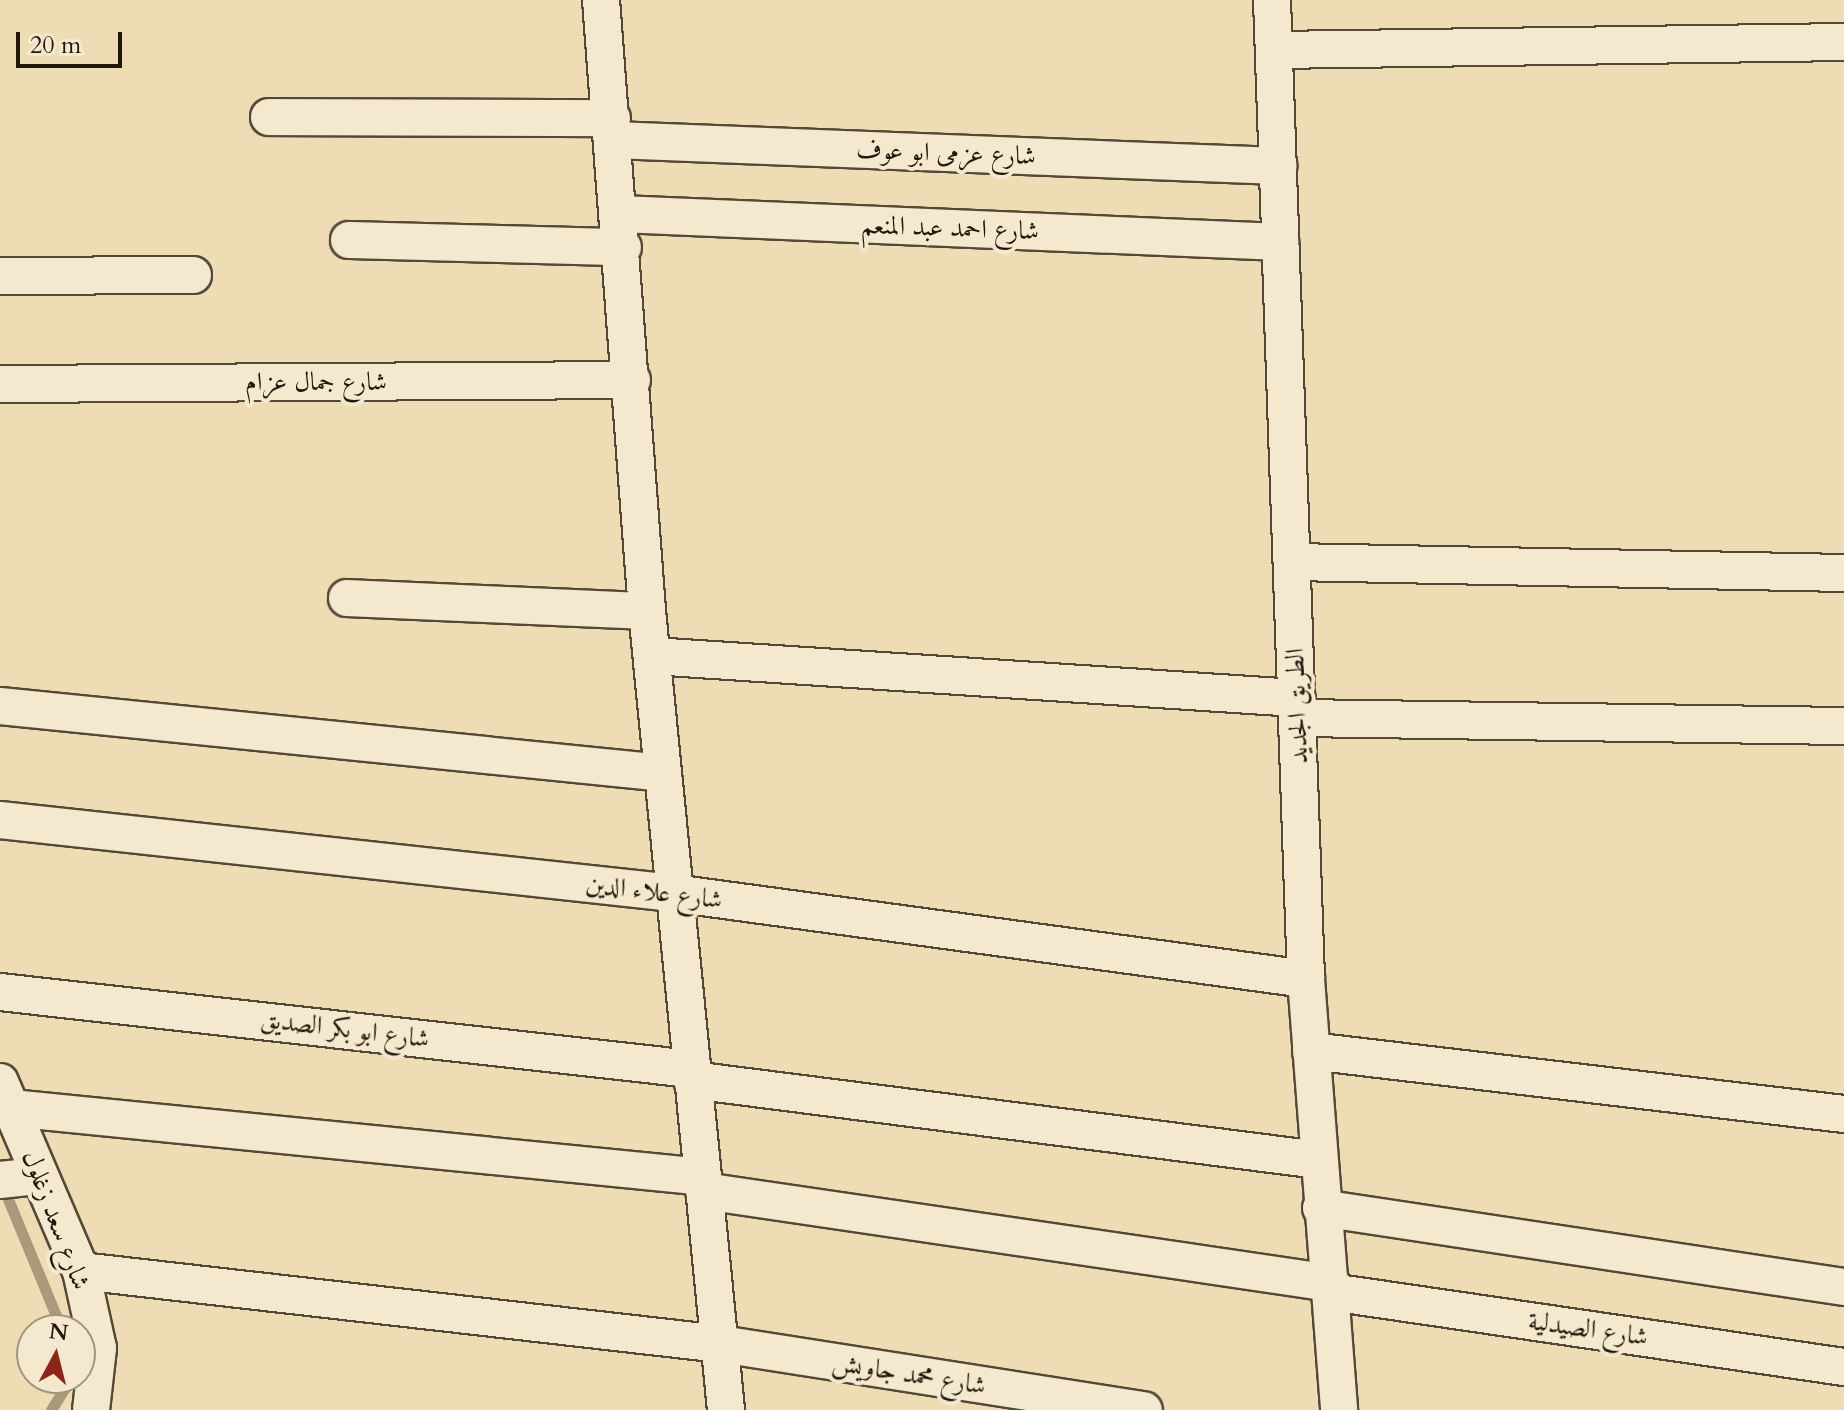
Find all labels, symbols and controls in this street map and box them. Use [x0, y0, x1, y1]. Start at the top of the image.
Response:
scale bar [20, 16, 126, 66]
text: 20 m [30, 29, 81, 62]
street label: شارع عزمى ابو عوف [856, 134, 1036, 172]
street label: شارع احمد عبد المنعم [860, 209, 1040, 247]
street label: شارع جمال عزام [245, 366, 387, 398]
street label: الطريق الجديد [1279, 648, 1315, 764]
street label: شارع علاء الدين [584, 868, 724, 916]
street label: شارع ابو بكر الصديق [259, 1003, 431, 1055]
street label: شارع سعد زغلول [15, 1146, 97, 1294]
street label: شارع الصيدلية [1526, 1305, 1650, 1353]
north arrow [16, 1314, 96, 1394]
text: N [47, 1316, 70, 1348]
street label: شارع محمد جاويش [830, 1346, 988, 1402]

